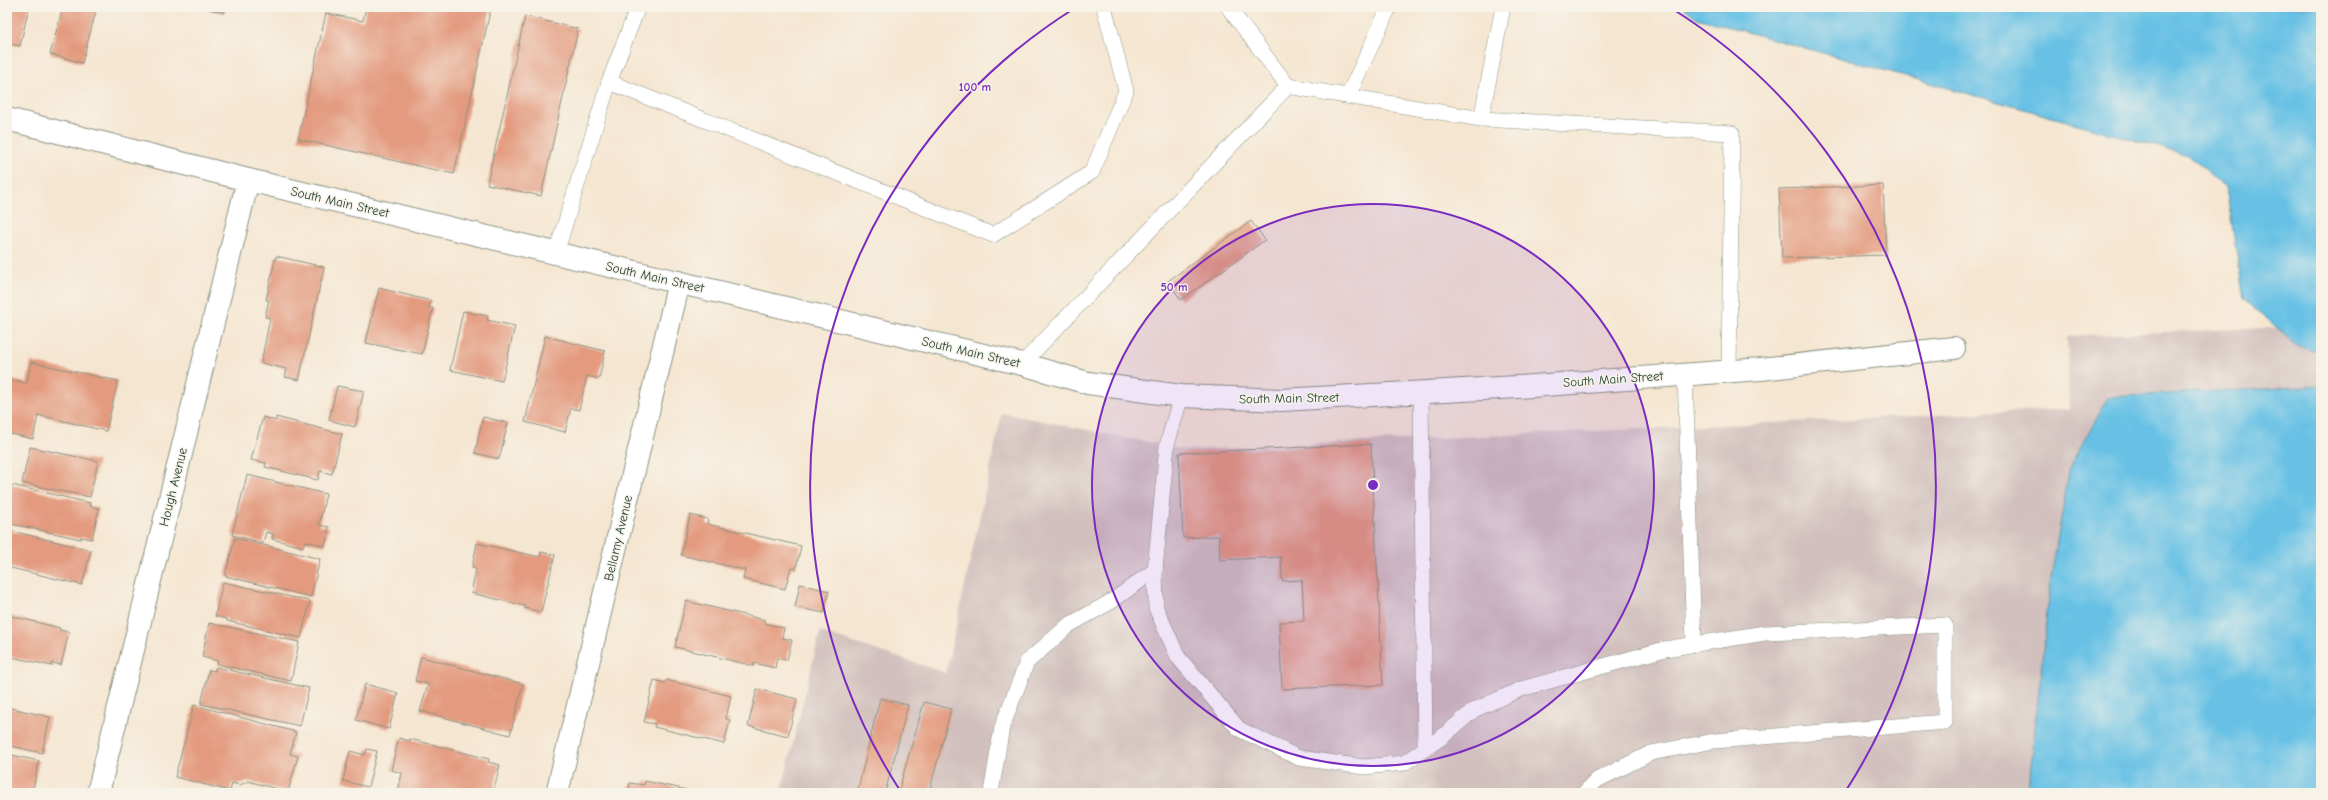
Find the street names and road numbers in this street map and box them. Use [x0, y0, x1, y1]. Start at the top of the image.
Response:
street label: South Main Street [289, 183, 392, 221]
street label: South Main Street [604, 258, 707, 296]
street label: South Main Street [920, 333, 1023, 371]
street label: South Main Street [1562, 368, 1665, 390]
street label: South Main Street [1239, 390, 1341, 406]
street label: Hough Avenue [156, 446, 190, 528]
street label: Bellamy Avenue [601, 493, 635, 582]

